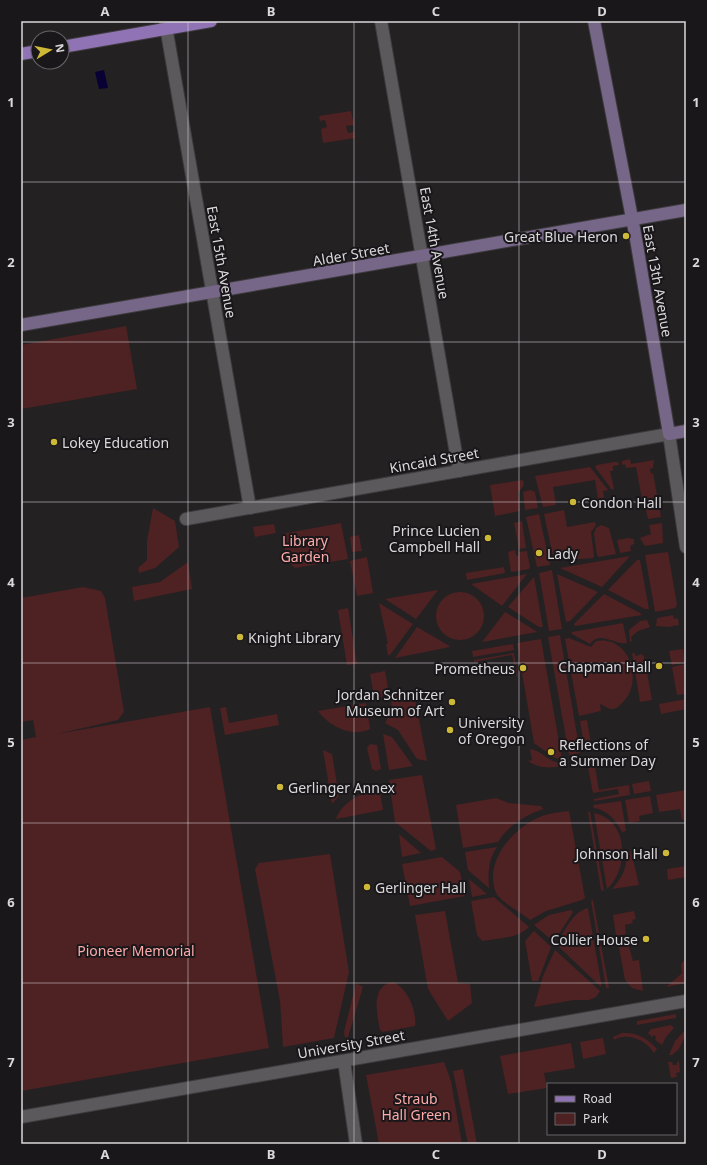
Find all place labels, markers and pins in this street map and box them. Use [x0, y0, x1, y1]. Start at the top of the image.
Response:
place label: Great Blue Heron [504, 227, 618, 246]
marker: Great Blue Heron [621, 231, 631, 241]
place label: Lokey Education [62, 433, 169, 452]
marker: Lokey Education [49, 437, 59, 447]
place label: Condon Hall [581, 493, 662, 512]
marker: Condon Hall [568, 497, 578, 507]
place label: Prince Lucien Campbell Hall [389, 521, 480, 556]
marker: Prince Lucien Campbell Hall [483, 533, 493, 543]
place label: Lady [547, 544, 579, 563]
marker: Lady [534, 548, 544, 558]
place label: Knight Library [248, 628, 342, 647]
marker: Knight Library [235, 632, 245, 642]
place label: Chapman Hall [558, 657, 651, 676]
place label: Prometheus [435, 659, 515, 678]
marker: Chapman Hall [654, 661, 664, 671]
marker: Prometheus [518, 663, 528, 673]
place label: Jordan Schnitzer Museum of Art [335, 685, 444, 720]
marker: Jordan Schnitzer Museum of Art [447, 697, 457, 707]
place label: University of Oregon [458, 713, 525, 748]
marker: University of Oregon [445, 725, 455, 735]
place label: Reflections of a Summer Day [559, 735, 656, 770]
marker: Reflections of a Summer Day [546, 747, 556, 757]
place label: Gerlinger Annex [288, 778, 396, 797]
marker: Gerlinger Annex [275, 782, 285, 792]
place label: Johnson Hall [573, 844, 658, 863]
marker: Johnson Hall [661, 848, 671, 858]
place label: Gerlinger Hall [375, 878, 466, 897]
marker: Gerlinger Hall [362, 882, 372, 892]
place label: Collier House [550, 930, 638, 949]
marker: Collier House [641, 934, 651, 944]

